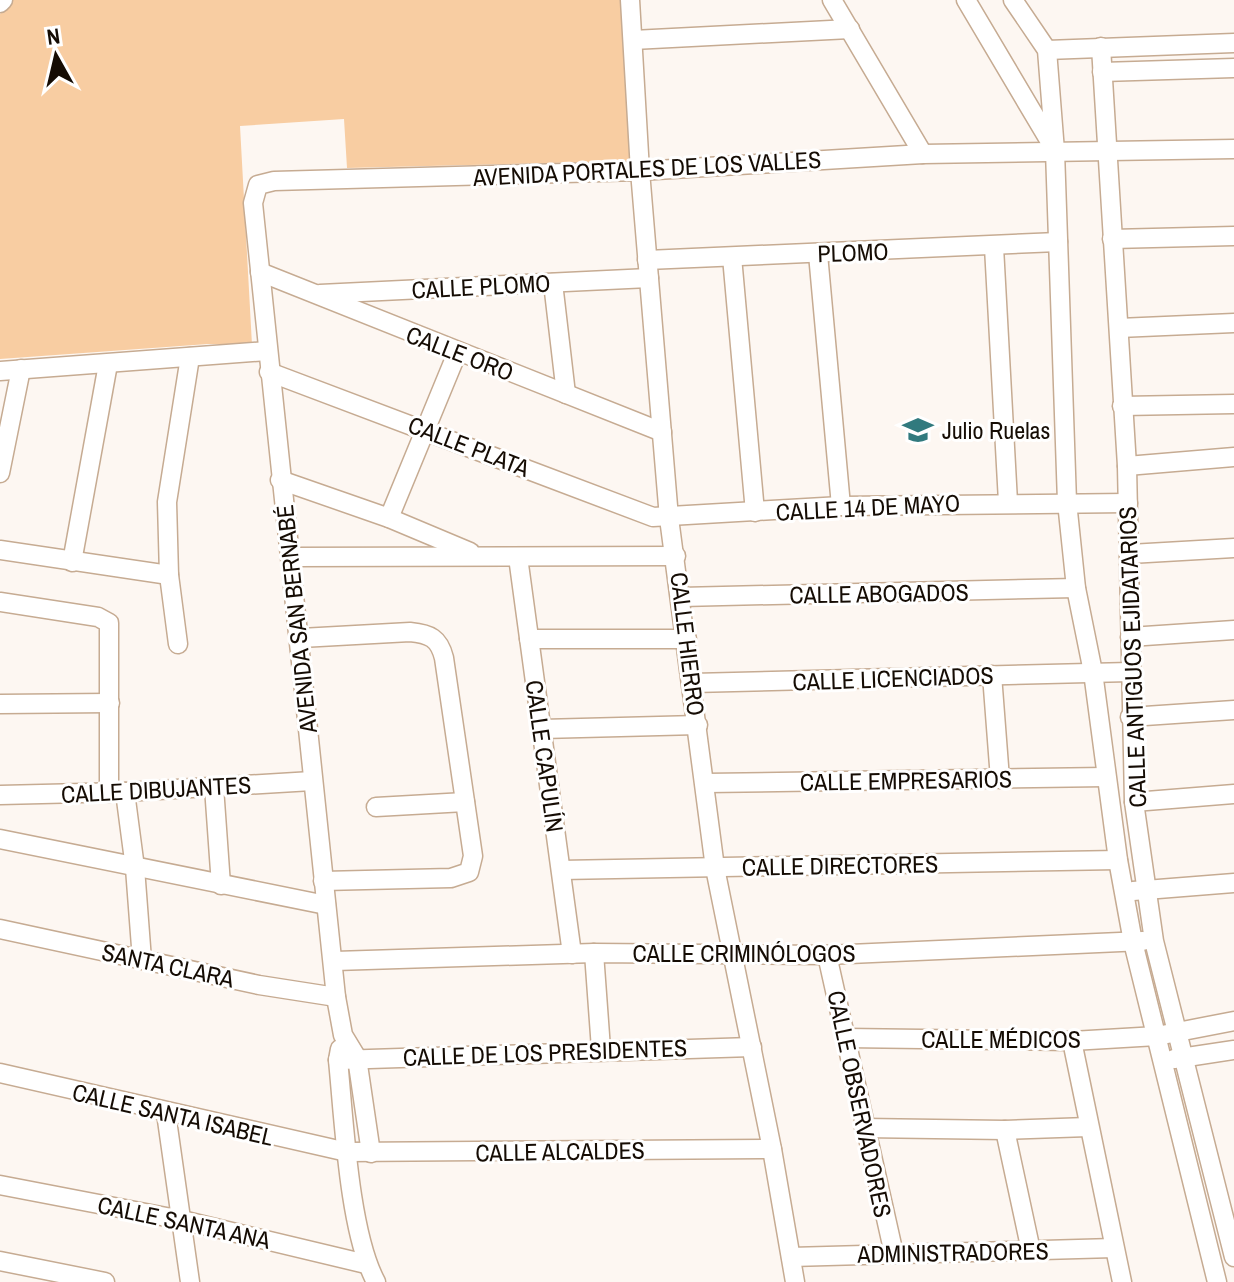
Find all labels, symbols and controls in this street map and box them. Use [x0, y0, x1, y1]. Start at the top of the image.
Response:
north arrow [16, 16, 96, 96]
text: N [45, 20, 62, 52]
street label: AVENIDA PORTALES DE LOS VALLES [471, 143, 822, 193]
street label: PLOMO [817, 235, 889, 269]
street label: CALLE PLOMO [411, 266, 551, 306]
street label: CALLE ORO [402, 318, 518, 388]
street label: CALLE PLATA [404, 408, 535, 484]
school or university icon: Julio Ruelas [901, 413, 935, 447]
place label: Julio Ruelas [942, 414, 1050, 446]
street label: CALLE 14 DE MAYO [775, 486, 961, 528]
street label: AVENIDA SAN BERNABÉ [268, 503, 324, 736]
street label: CALLE ANTIGUOS EJIDATARIOS [1111, 506, 1153, 808]
street label: CALLE HIERRO [663, 570, 713, 718]
street label: CALLE ABOGADOS [789, 575, 969, 611]
street label: CALLE LICENCIADOS [792, 658, 994, 698]
street label: CALLE CAPULÍN [519, 678, 571, 834]
street label: CALLE EMPRESARIOS [800, 762, 1012, 798]
street label: CALLE DIBUJANTES [60, 768, 252, 810]
street label: CALLE DIRECTORES [741, 847, 939, 883]
street label: SANTA CLARA [99, 935, 238, 995]
street label: CALLE CRIMINÓLOGOS [632, 937, 856, 969]
street label: CALLE OBSERVADORES [820, 988, 900, 1220]
street label: CALLE MÉDICOS [921, 1023, 1081, 1055]
street label: CALLE DE LOS PRESIDENTES [402, 1031, 688, 1073]
street label: CALLE SANTA ISABEL [69, 1075, 277, 1153]
street label: CALLE ALCALDES [475, 1134, 645, 1168]
street label: CALLE SANTA ANA [95, 1188, 274, 1256]
street label: ADMINISTRADORES [856, 1234, 1049, 1270]

